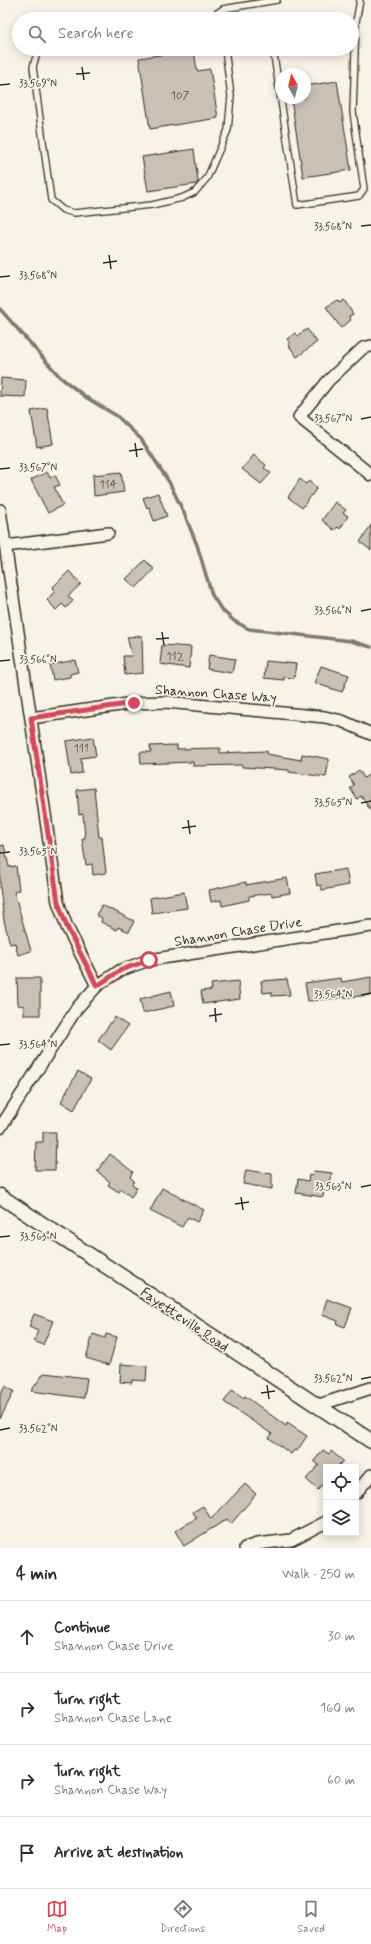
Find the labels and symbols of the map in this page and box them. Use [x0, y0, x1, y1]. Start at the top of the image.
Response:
north arrow [275, 68, 311, 104]
text: 33.569°N [19, 77, 57, 91]
house number: 107 [171, 88, 190, 104]
text: 33.568°N [314, 220, 352, 234]
text: 33.568°N [19, 269, 57, 283]
text: 33.567°N [314, 412, 352, 426]
text: 33.567°N [19, 461, 57, 475]
house number: 114 [99, 477, 117, 493]
text: 33.566°N [314, 604, 352, 618]
house number: 112 [166, 649, 184, 665]
text: 33.566°N [19, 653, 57, 667]
street label: Shannon Chase Way [154, 681, 277, 707]
route end [125, 694, 143, 712]
house number: 111 [73, 741, 89, 757]
text: 33.565°N [314, 796, 352, 810]
text: 33.565°N [19, 845, 57, 859]
street label: Shannon Chase Drive [173, 913, 303, 951]
route start [140, 951, 158, 969]
text: 33.564°N [314, 988, 353, 1002]
text: 33.564°N [19, 1038, 58, 1052]
text: 33.563°N [315, 1180, 352, 1194]
text: 33.563°N [20, 1230, 57, 1244]
street label: Fayetteville Road [137, 1284, 232, 1356]
text: 33.562°N [314, 1372, 353, 1386]
text: 33.562°N [19, 1422, 58, 1436]

